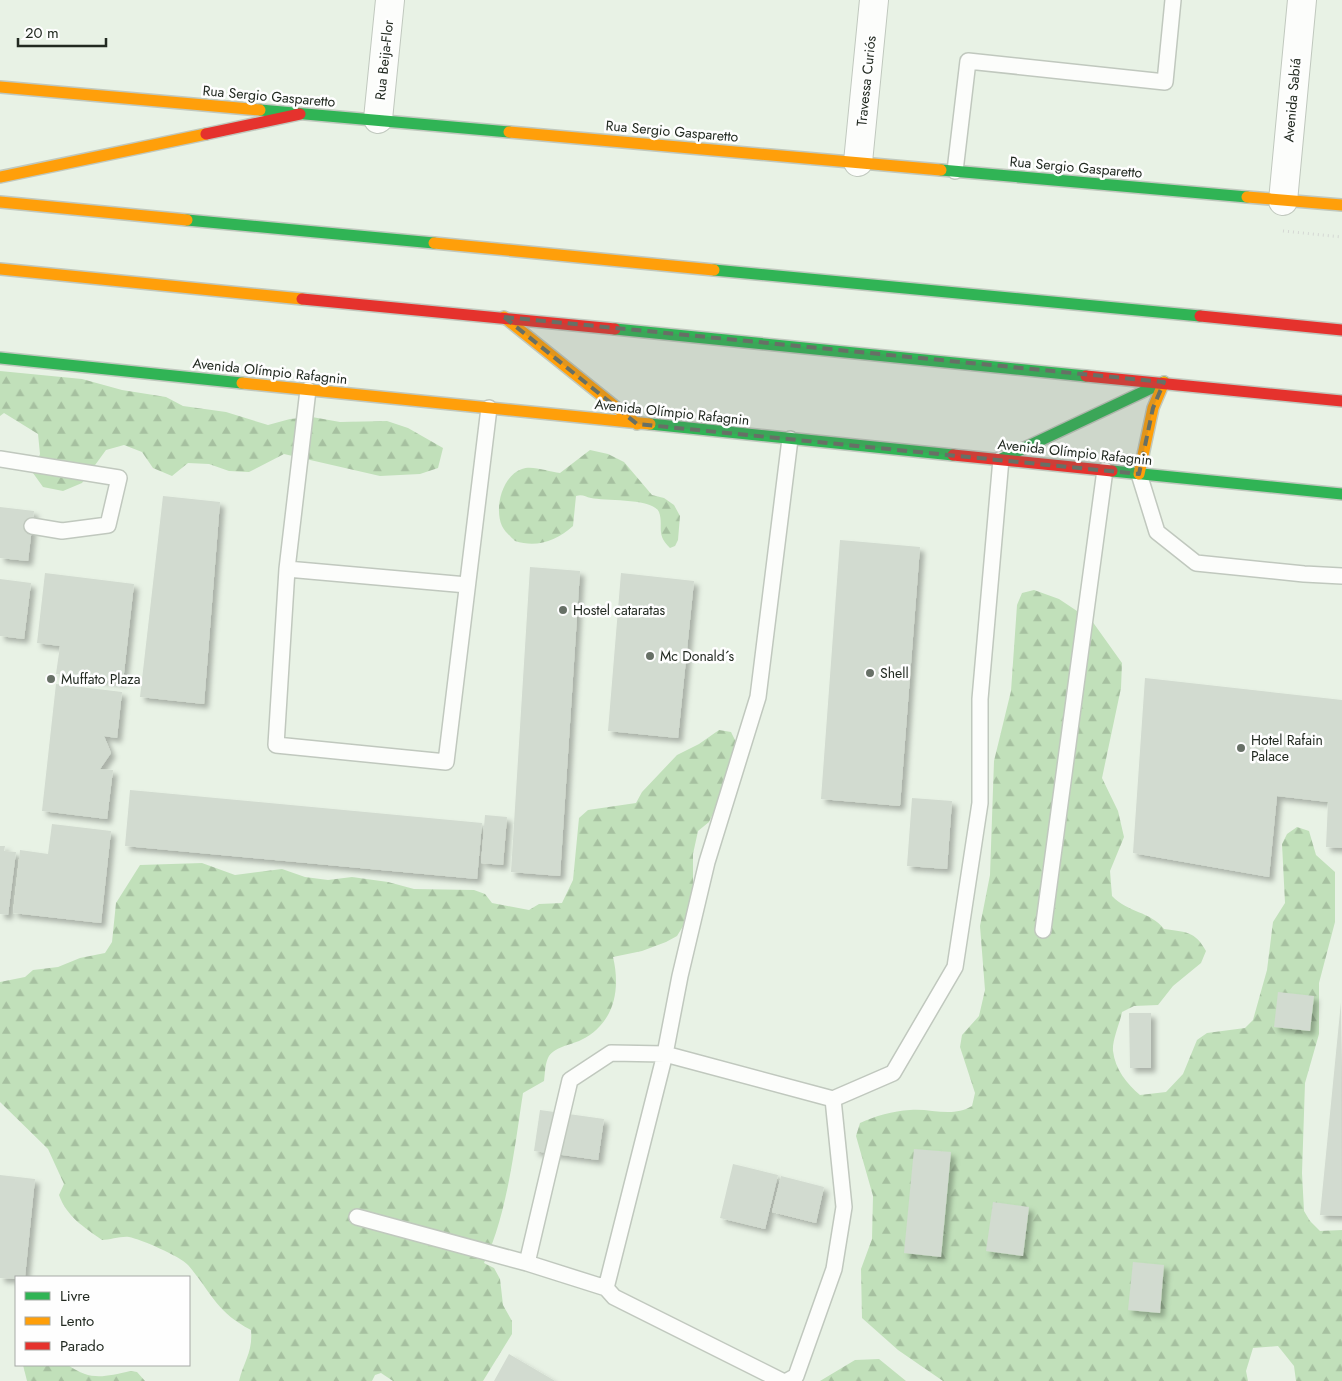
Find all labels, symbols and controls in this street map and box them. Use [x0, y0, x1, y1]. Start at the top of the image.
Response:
scale bar [18, 15, 105, 47]
street label: Rua Beija-Flor [370, 19, 398, 101]
text: 20 m [25, 22, 59, 44]
street label: Travessa Curiós [851, 34, 881, 127]
street label: Avenida Sabiá [1278, 57, 1306, 143]
street label: Rua Sergio Gasparetto [202, 80, 337, 112]
street label: Rua Sergio Gasparetto [605, 115, 740, 147]
street label: Rua Sergio Gasparetto [1009, 151, 1144, 183]
street label: Avenida Olímpio Rafagnin [192, 353, 348, 389]
street label: Avenida Olímpio Rafagnin [594, 394, 750, 430]
street label: Avenida Olímpio Rafagnin [997, 434, 1153, 470]
place label: Hostel cataratas [573, 600, 665, 620]
marker: Hostel cataratas [557, 604, 569, 616]
place label: Mc Donald´s [660, 646, 735, 666]
marker: Mc Donald´s [644, 650, 656, 662]
place label: Shell [880, 663, 909, 683]
marker: Shell [864, 667, 876, 679]
place label: Muffato Plaza [61, 669, 140, 689]
marker: Muffato Plaza [45, 673, 57, 685]
place label: Hotel Rafain Palace [1251, 730, 1323, 766]
marker: Hotel Rafain Palace [1235, 742, 1247, 754]
legend [15, 1276, 190, 1366]
text: Livre [60, 1285, 90, 1307]
text: Lento [60, 1310, 94, 1332]
text: Parado [60, 1335, 104, 1357]

